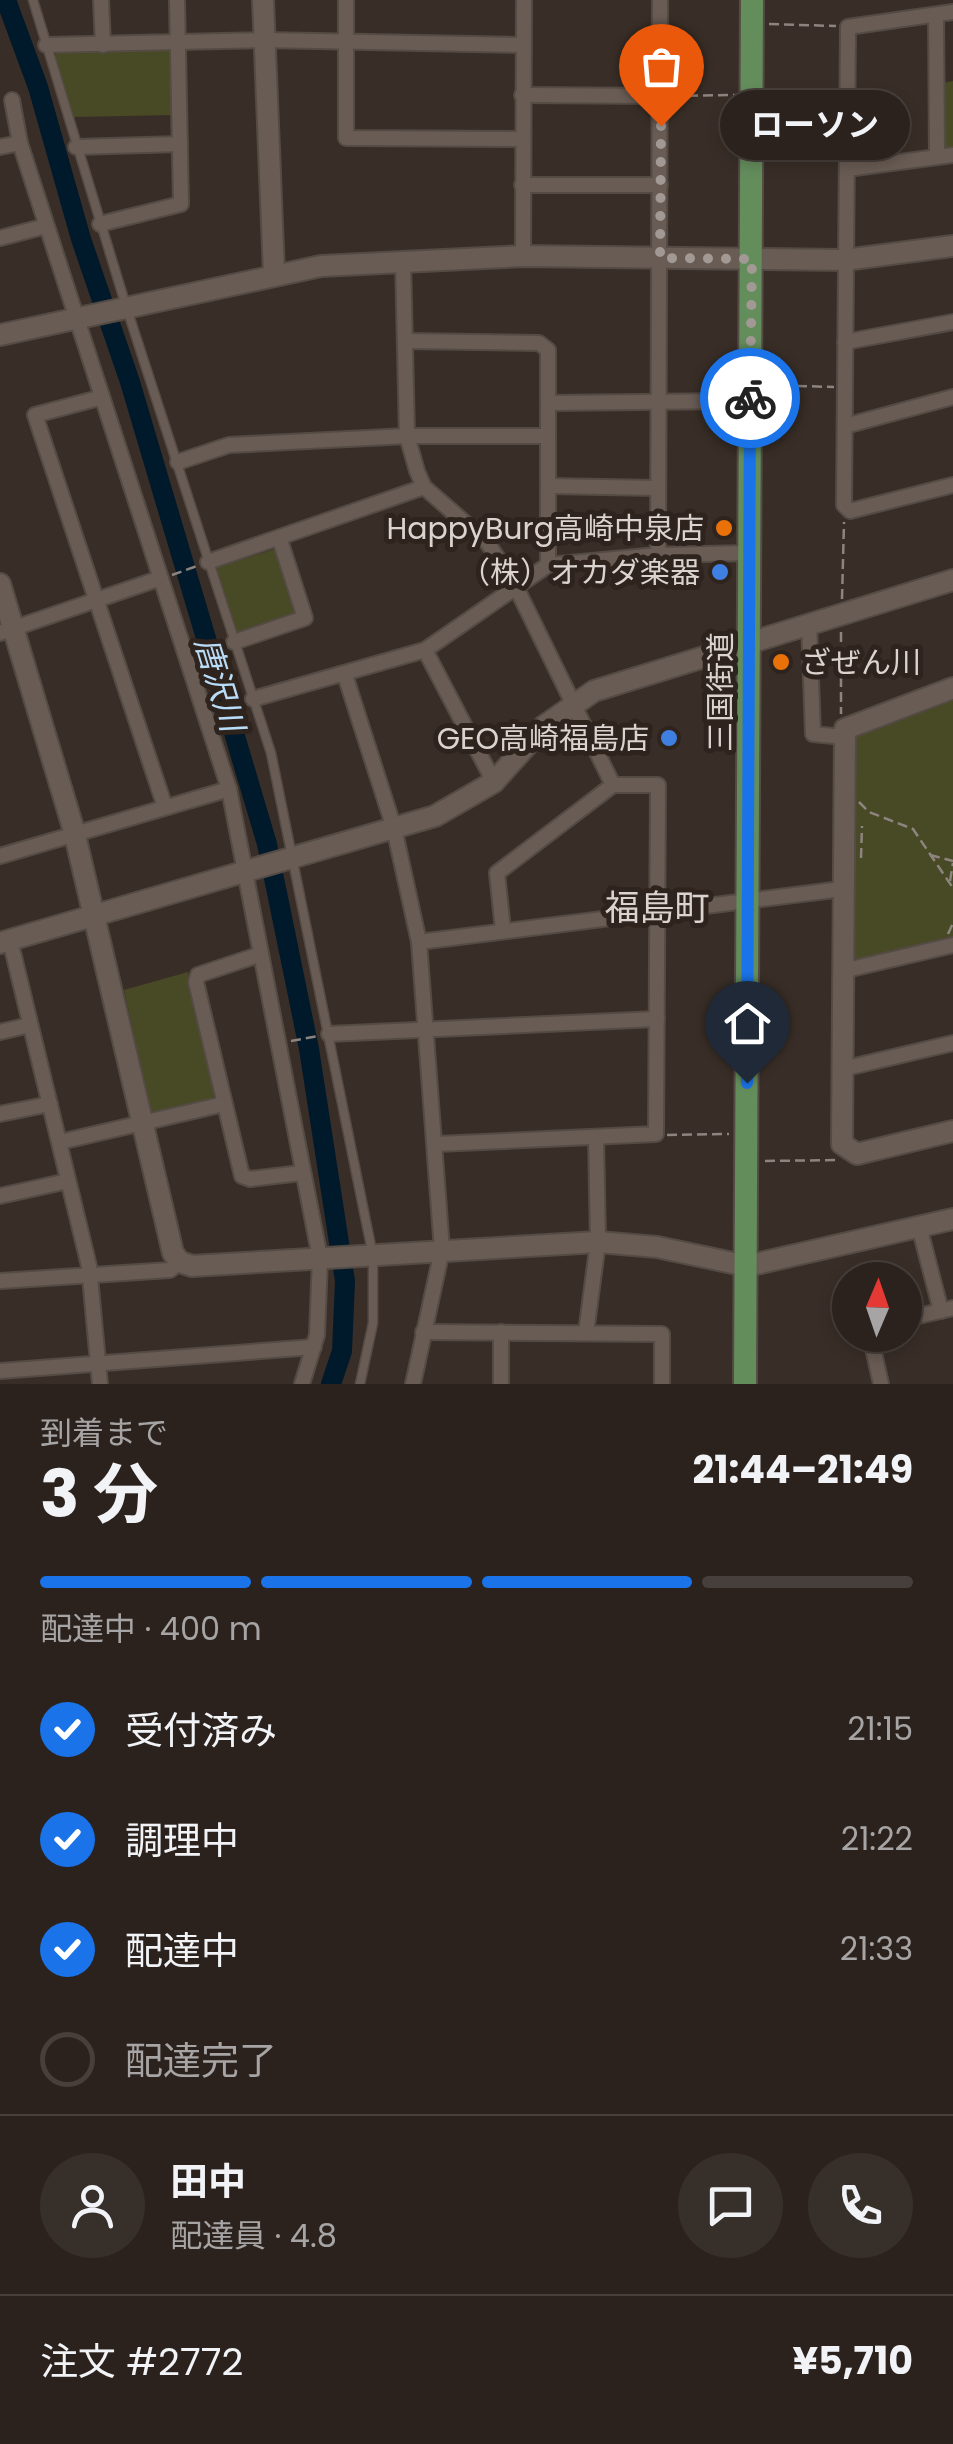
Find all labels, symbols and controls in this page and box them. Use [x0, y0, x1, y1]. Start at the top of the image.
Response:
pin [619, 24, 704, 127]
icon: bag [634, 39, 689, 94]
callout: ローソン [721, 91, 911, 161]
text: ローソン [751, 102, 879, 147]
courier [700, 348, 800, 448]
icon: bike [723, 371, 778, 426]
place label: HappyBurg高崎中泉店 [386, 507, 704, 550]
marker: HappyBurg高崎中泉店 [713, 517, 735, 539]
place label: （株）オカダ楽器 [460, 551, 700, 594]
marker: （株）オカダ楽器 [709, 561, 731, 583]
water label: 唐沢川 [184, 632, 256, 739]
street label: 三国街道 [699, 632, 742, 752]
place label: ざぜん川 [801, 641, 921, 684]
marker: ざぜん川 [770, 651, 792, 673]
place label: GEO高崎福島店 [437, 717, 649, 760]
marker: GEO高崎福島店 [658, 727, 680, 749]
district label: 福島町 [604, 883, 710, 932]
pin [705, 981, 790, 1084]
icon: home [720, 996, 775, 1051]
north arrow [832, 1262, 922, 1352]
map controls [832, 1262, 922, 1352]
text: 到着まで [40, 1410, 168, 1455]
text: 21:44–21:49 [692, 1443, 913, 1496]
text: 3 分 [40, 1449, 158, 1540]
text: 配達中 · 400 m [40, 1606, 262, 1651]
icon: check [40, 1702, 95, 1757]
text: 受付済み [125, 1704, 277, 1757]
text: 21:15 [847, 1706, 913, 1751]
icon: check [40, 1812, 95, 1867]
text: 調理中 [125, 1814, 239, 1867]
text: 21:22 [841, 1816, 913, 1861]
icon: check [40, 1922, 95, 1977]
text: 配達中 [125, 1924, 239, 1977]
text: 21:33 [840, 1926, 913, 1971]
text: 配達完了 [125, 2034, 277, 2087]
button: person [40, 2153, 145, 2258]
button: chat [678, 2153, 783, 2258]
button: phone [808, 2153, 913, 2258]
text: 田中 [170, 2155, 246, 2208]
text: 配達員 · 4.8 [170, 2213, 337, 2258]
text: ¥5,710 [793, 2334, 913, 2387]
text: 注文 #2772 [40, 2335, 243, 2388]

